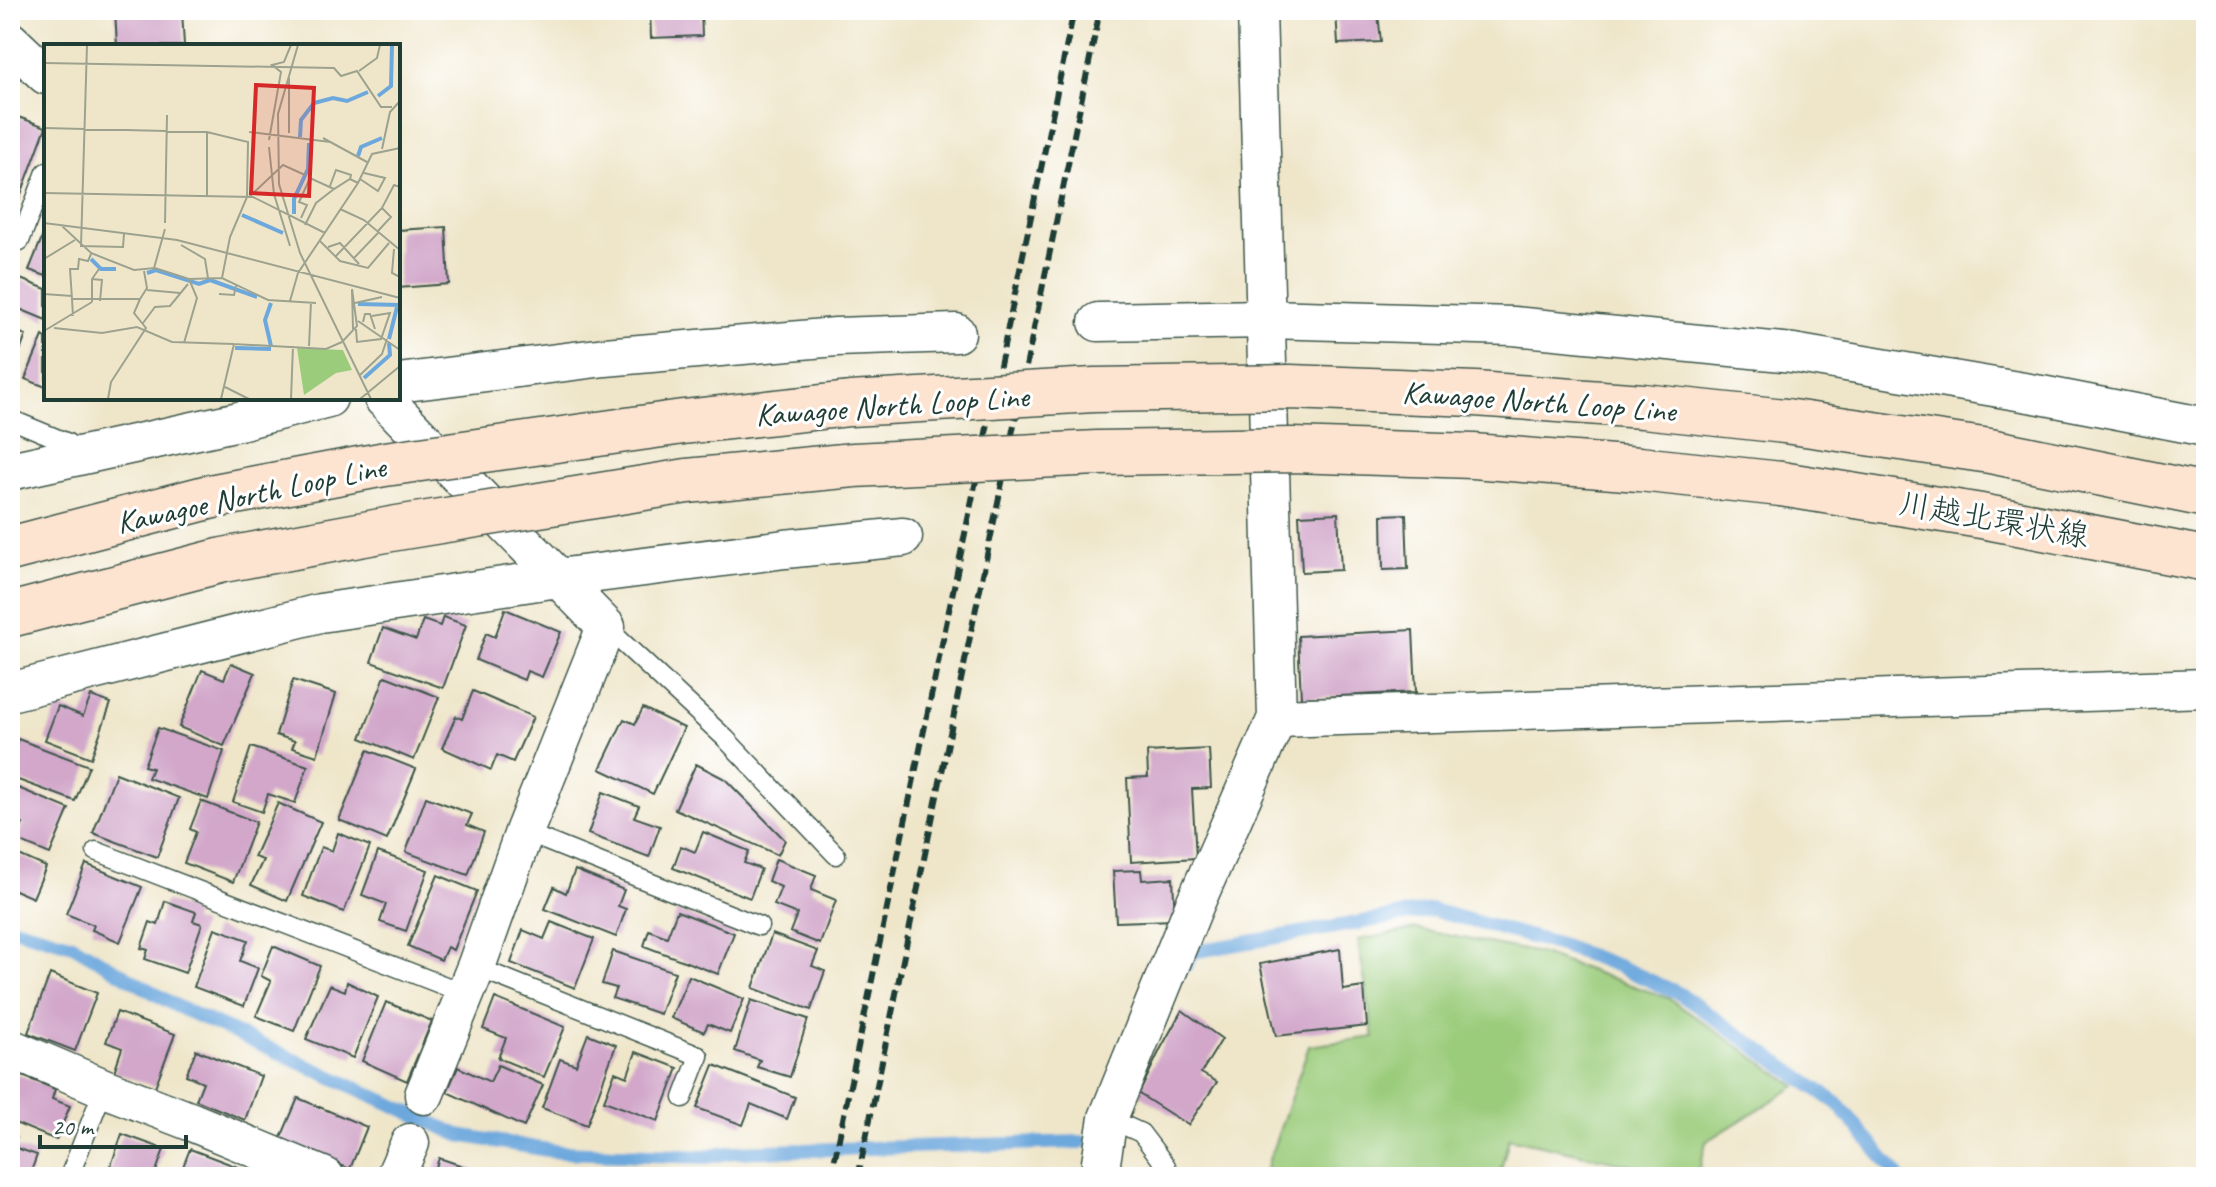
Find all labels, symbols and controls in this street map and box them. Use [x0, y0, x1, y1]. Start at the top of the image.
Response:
inset map [44, 44, 400, 400]
street label: Kawagoe North Loop Line [1401, 371, 1680, 432]
street label: Kawagoe North Loop Line [754, 375, 1033, 435]
street label: Kawagoe North Loop Line [113, 445, 392, 543]
street label: 川越北環状線 [1896, 483, 2092, 556]
scale bar [40, 1099, 186, 1149]
text: 20 m [52, 1112, 95, 1142]

